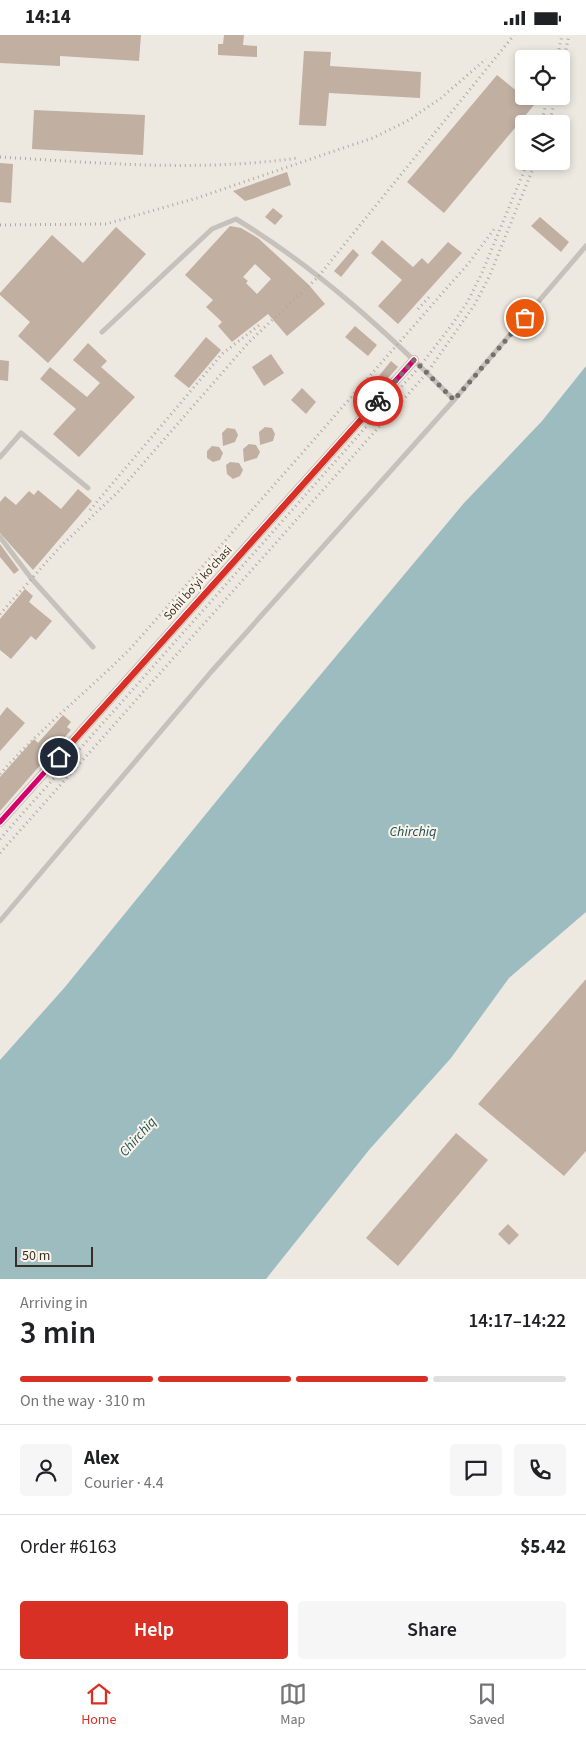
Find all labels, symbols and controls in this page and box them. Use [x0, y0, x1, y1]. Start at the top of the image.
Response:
text: 14:14 [25, 4, 71, 31]
map controls [515, 50, 570, 170]
button: locate [515, 50, 570, 105]
button: layers [515, 115, 570, 170]
pin [504, 297, 546, 339]
icon: bag [511, 304, 539, 332]
courier [353, 376, 403, 426]
icon: bike [364, 387, 392, 415]
street label: Sohil bo'yi ko'chasi [160, 542, 236, 624]
pin [38, 736, 80, 778]
icon: home [45, 743, 73, 771]
water label: Chirchiq [389, 822, 437, 842]
water label: Chirchiq [115, 1112, 162, 1161]
scale bar [15, 1244, 92, 1267]
text: 50 m [22, 1246, 50, 1266]
text: Arriving in [20, 1292, 88, 1314]
text: 14:17–14:22 [468, 1308, 566, 1335]
text: 3 min [20, 1310, 96, 1356]
text: On the way · 310 m [20, 1390, 145, 1412]
button: person [20, 1444, 72, 1496]
button: chat [450, 1444, 502, 1496]
button: phone [514, 1444, 566, 1496]
text: Alex [84, 1445, 120, 1472]
text: Courier · 4.4 [84, 1472, 164, 1494]
text: Order #6163 [20, 1534, 117, 1561]
text: $5.42 [520, 1534, 566, 1561]
button: Help [20, 1601, 288, 1659]
button: Share [298, 1601, 566, 1659]
tab: Home [81, 1680, 116, 1730]
tab: Map [279, 1680, 307, 1730]
tab: Saved [469, 1680, 505, 1730]

